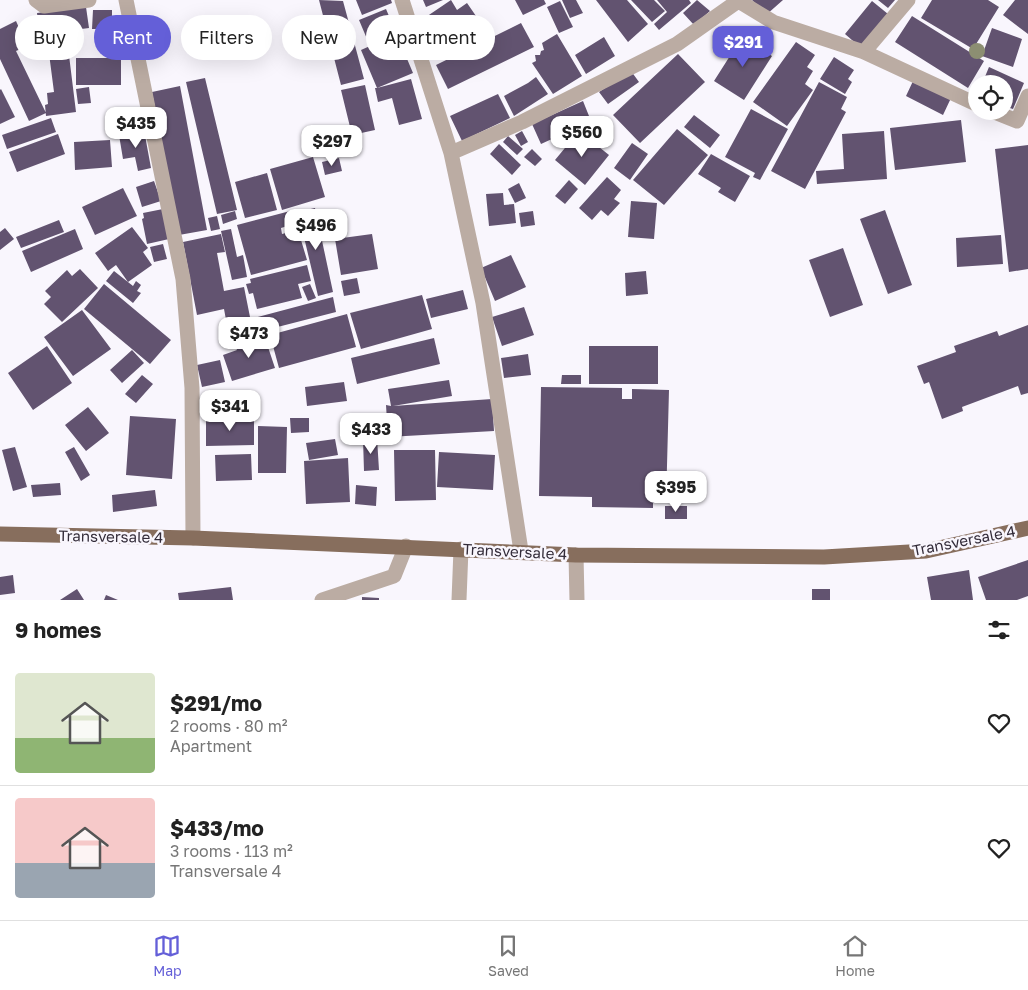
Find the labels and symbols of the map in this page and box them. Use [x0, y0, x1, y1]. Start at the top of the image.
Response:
pin: $291 [713, 26, 773, 68]
pin: $435 [106, 106, 166, 149]
pin: $560 [552, 116, 612, 158]
pin: $297 [302, 124, 362, 167]
pin: $496 [286, 208, 346, 251]
pin: $473 [219, 316, 279, 359]
pin: $341 [200, 390, 260, 432]
pin: $433 [341, 412, 401, 455]
pin: $395 [646, 470, 706, 513]
street label: Transversale 4 [911, 521, 1017, 559]
street label: Transversale 4 [59, 526, 163, 546]
street label: Transversale 4 [462, 539, 568, 563]

